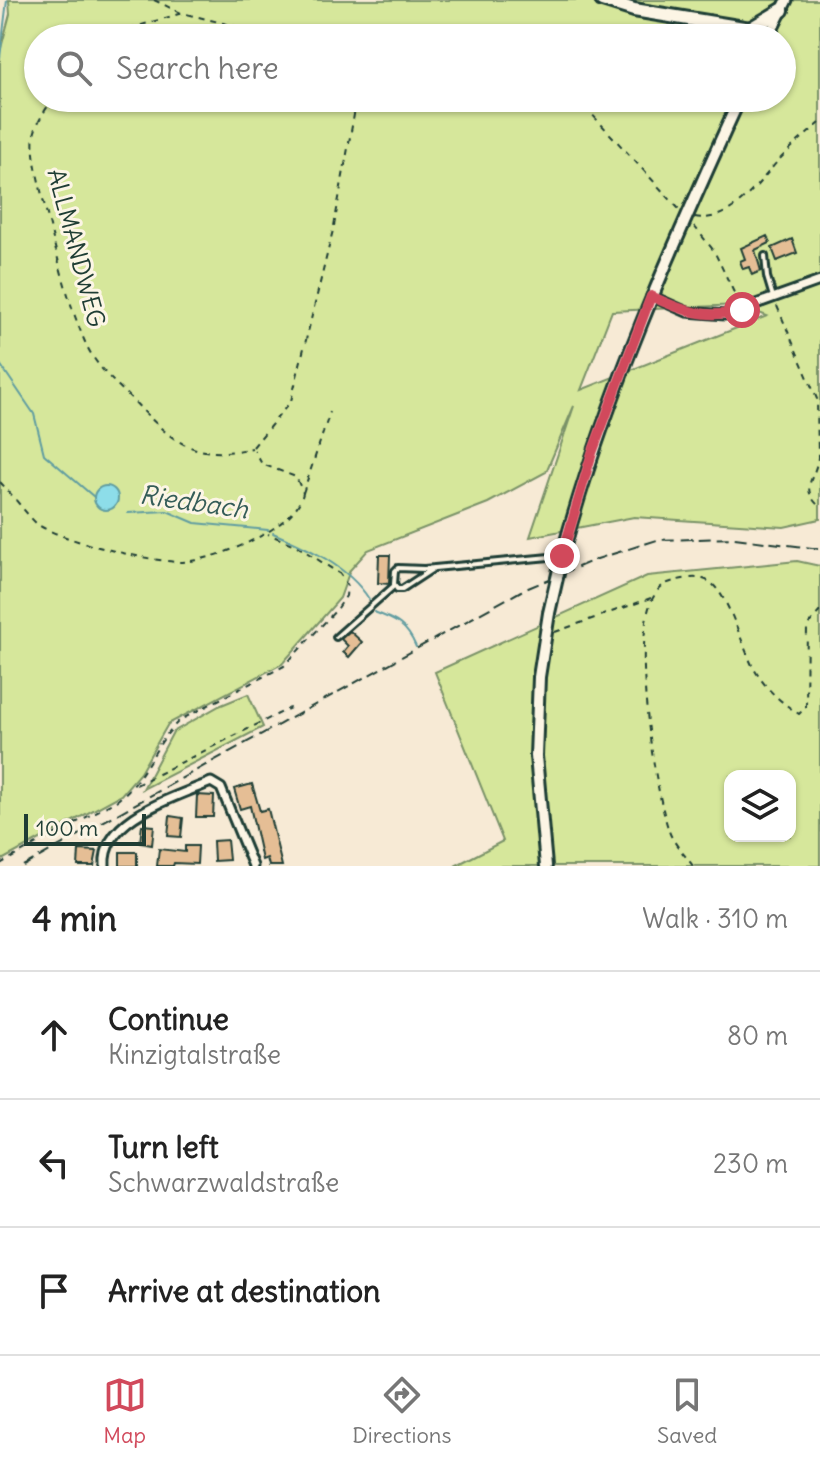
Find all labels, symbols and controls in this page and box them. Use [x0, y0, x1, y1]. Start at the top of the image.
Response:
search box [24, 24, 796, 112]
icon: search [52, 46, 96, 90]
text: Search here [116, 49, 279, 87]
street label: ALLMANDWEG [41, 165, 113, 330]
route start [724, 292, 760, 328]
water label: Riedbach [138, 478, 251, 526]
route end [544, 538, 580, 574]
map controls [724, 770, 796, 842]
button: layers [724, 770, 796, 842]
scale bar [24, 810, 146, 846]
text: 100 m [36, 814, 98, 842]
text: 4 min [32, 897, 117, 940]
text: Walk · 310 m [642, 902, 788, 935]
text: Continue [108, 1000, 229, 1038]
icon: ahead [32, 1013, 76, 1057]
text: 80 m [727, 1019, 788, 1052]
text: Kinzigtalstraße [108, 1038, 281, 1071]
text: Turn left [108, 1128, 219, 1166]
icon: left [32, 1141, 76, 1185]
text: 230 m [713, 1147, 788, 1180]
text: Schwarzwaldstraße [108, 1166, 339, 1199]
icon: arrive [32, 1269, 76, 1313]
text: Arrive at destination [108, 1272, 380, 1310]
tab: Map [103, 1373, 147, 1449]
tab: Directions [352, 1373, 452, 1449]
tab: Saved [657, 1373, 717, 1449]

